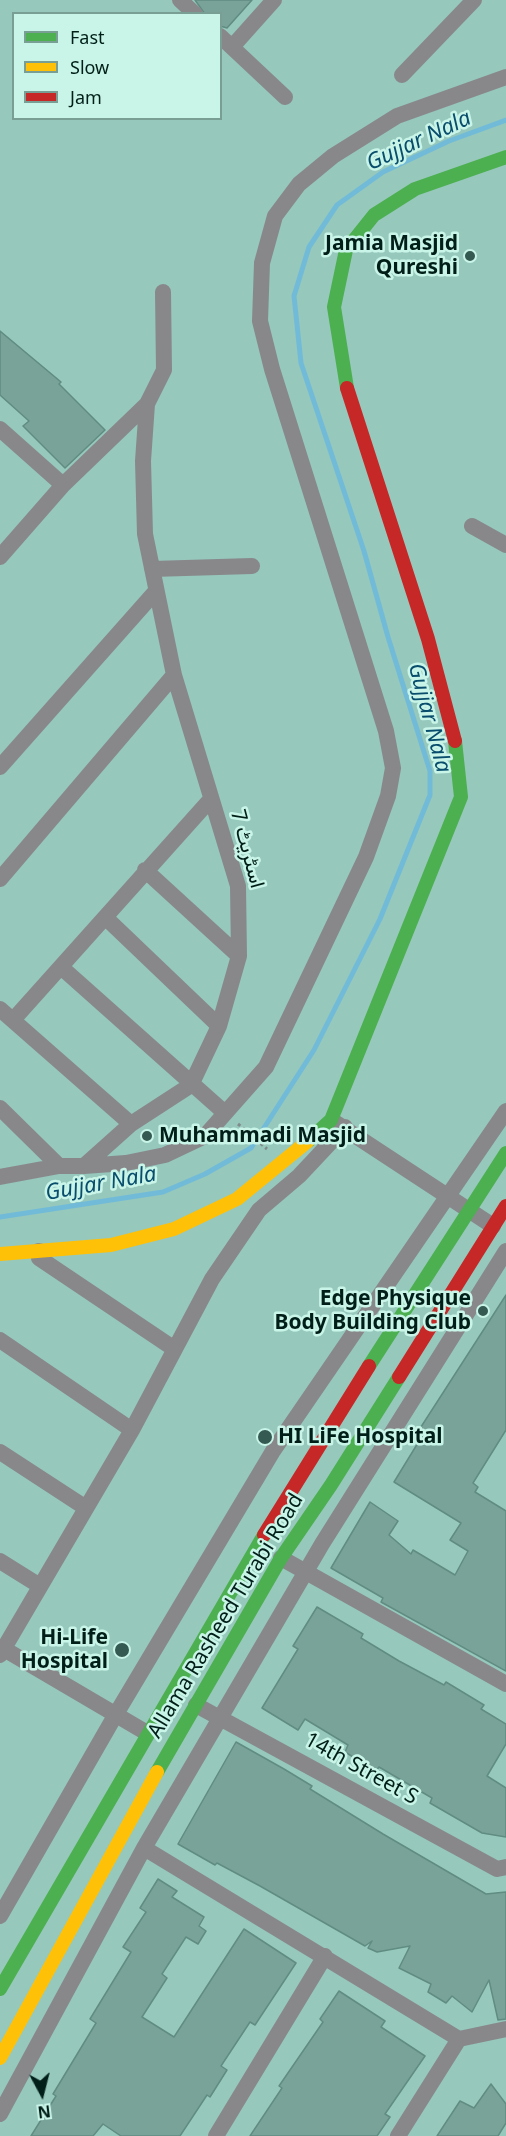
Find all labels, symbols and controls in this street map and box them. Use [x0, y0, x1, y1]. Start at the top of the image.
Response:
legend [12, 12, 222, 120]
text: Fast [70, 25, 105, 49]
text: Slow [70, 55, 109, 79]
text: Jam [70, 85, 102, 109]
water label: Gujjar Nala [363, 105, 475, 177]
place label: Jamia Masjid Qureshi [325, 231, 458, 281]
marker: Jamia Masjid Qureshi [463, 249, 477, 263]
water label: Gujjar Nala [402, 660, 456, 776]
street label: اسٹریٹ 7 [224, 807, 270, 891]
place label: Muhammadi Masjid [159, 1123, 366, 1149]
marker: Muhammadi Masjid [140, 1129, 154, 1143]
water label: Gujjar Nala [43, 1161, 159, 1207]
place label: Edge Physique Body Building Club [274, 1286, 471, 1336]
marker: Edge Physique Body Building Club [476, 1304, 490, 1318]
place label: HI LiFe Hospital [278, 1424, 442, 1450]
marker: HI LiFe Hospital [256, 1428, 274, 1446]
street label: Allama Rasheed Turabi Road [143, 1489, 309, 1743]
place label: Hi-Life Hospital [21, 1625, 108, 1675]
marker: Hi-Life Hospital [113, 1641, 131, 1659]
street label: 14th Street S [300, 1728, 422, 1810]
north arrow [12, 2064, 72, 2124]
text: N [36, 2100, 52, 2124]

